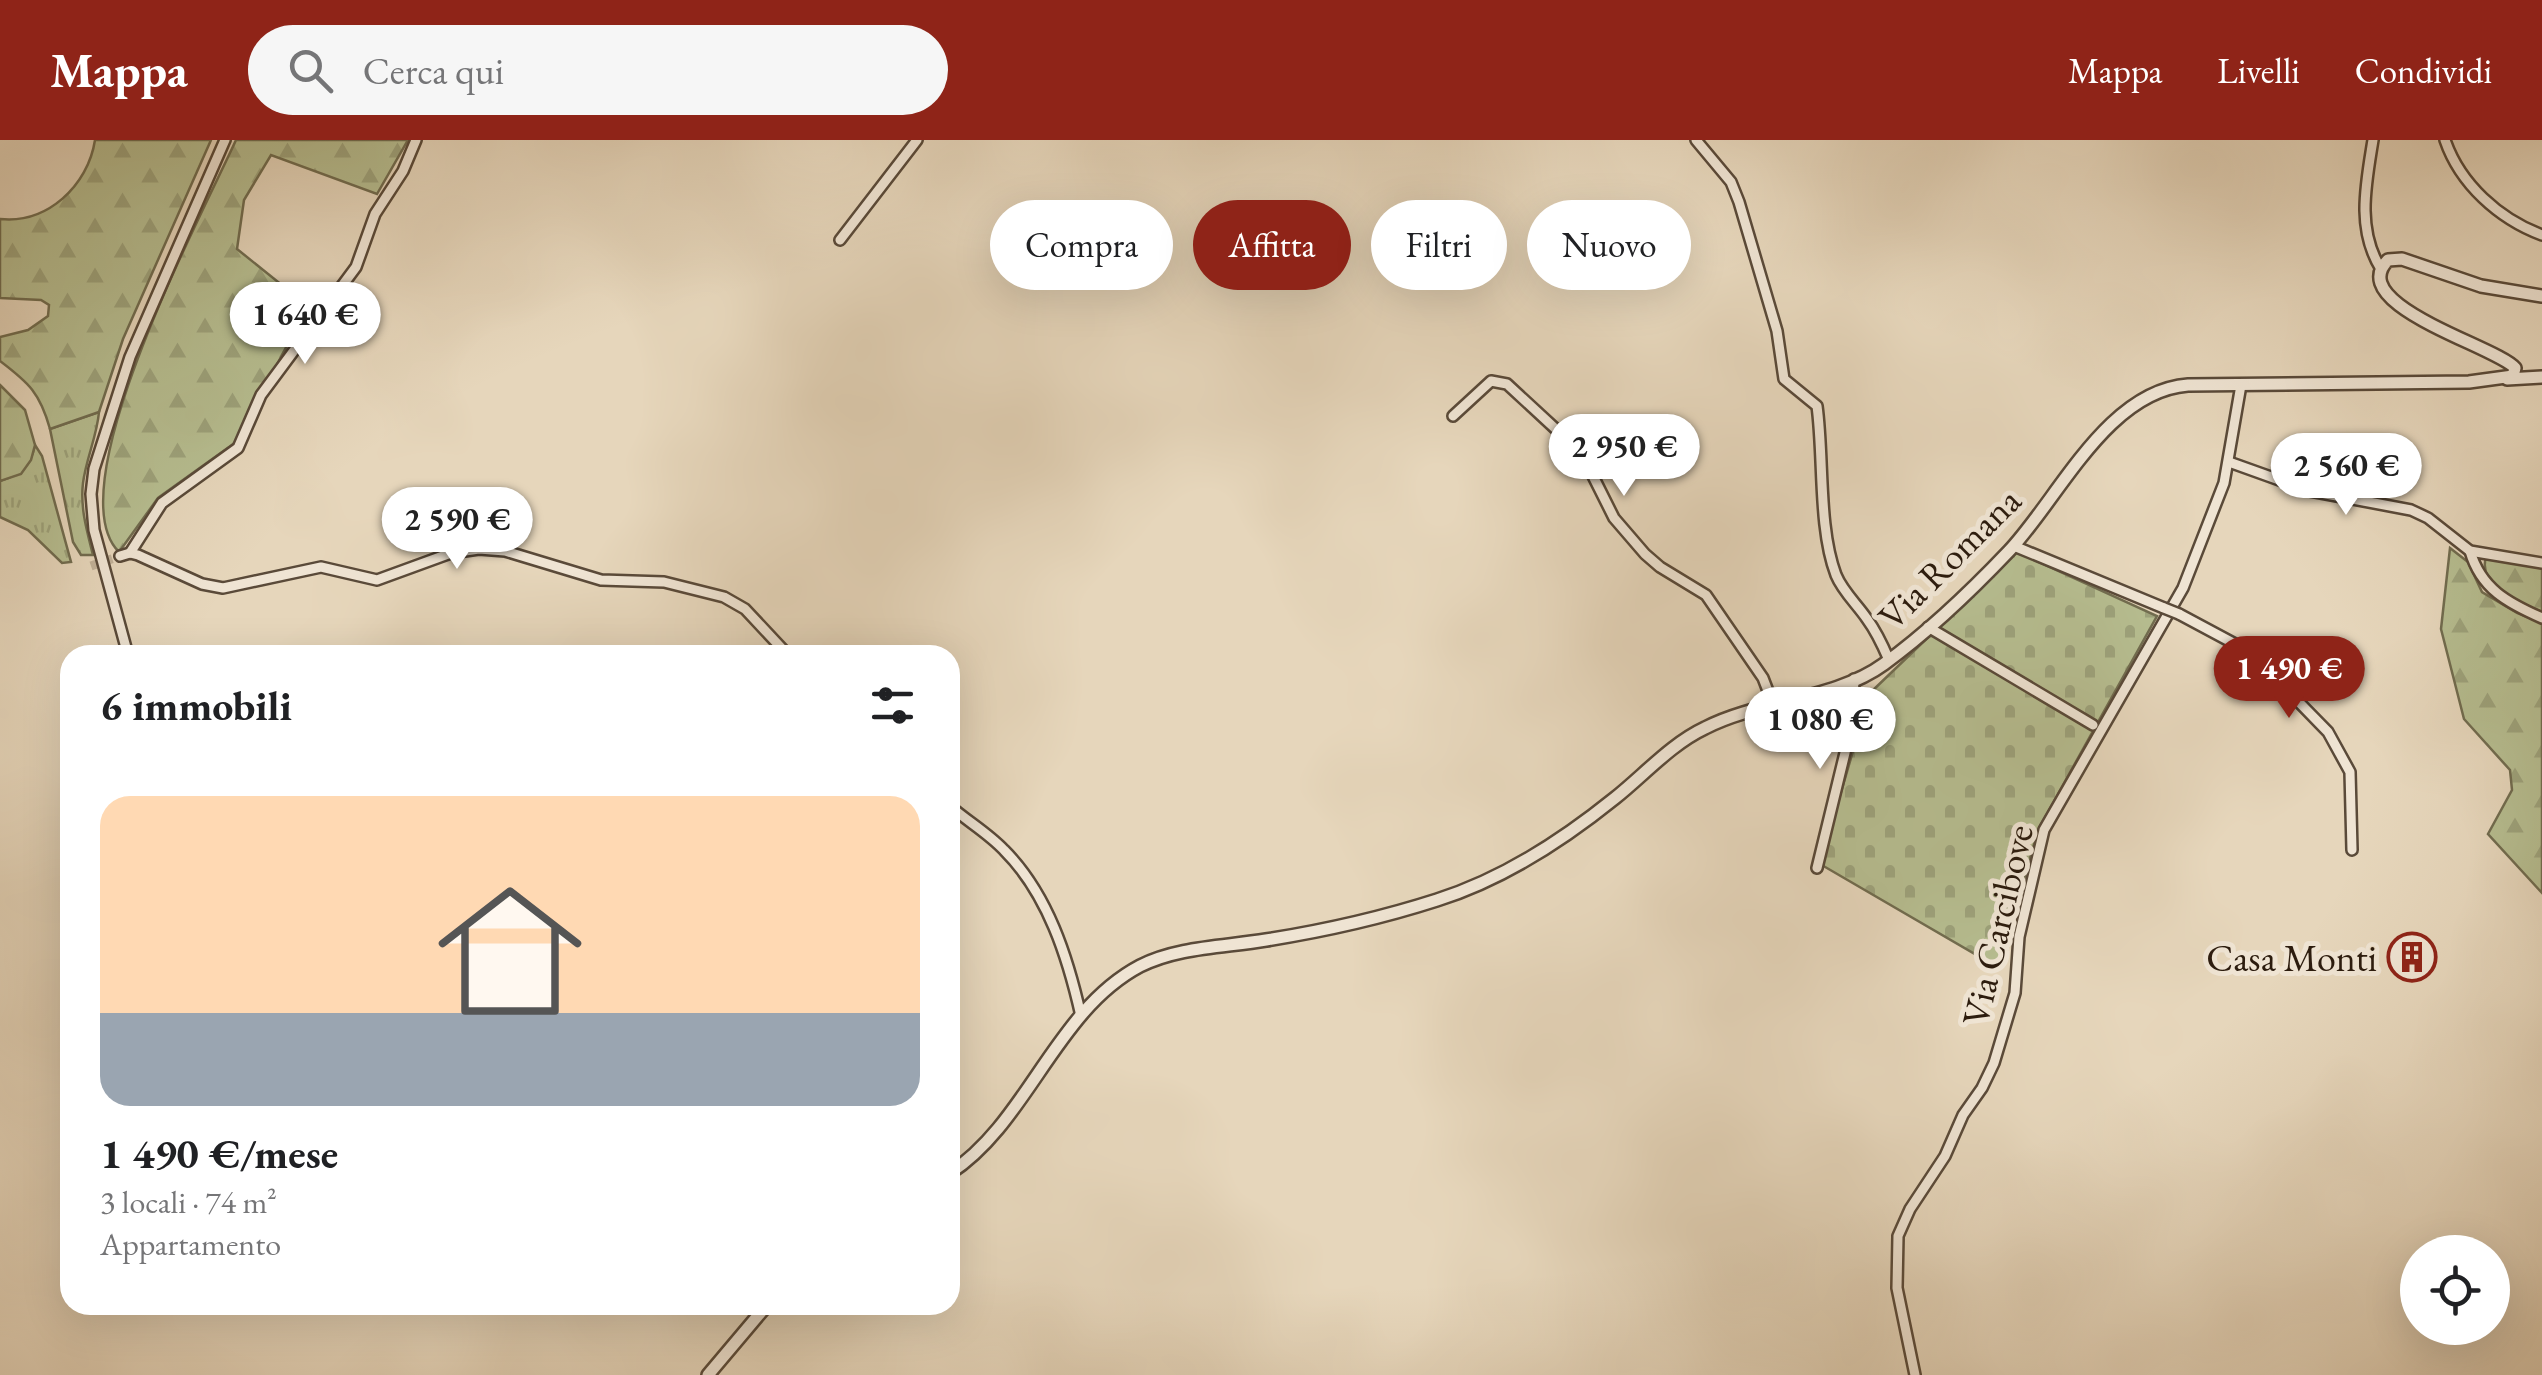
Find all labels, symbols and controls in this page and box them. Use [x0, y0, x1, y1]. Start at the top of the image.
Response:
search box [248, 25, 948, 115]
text: Mappa [50, 39, 188, 101]
icon: search [283, 43, 338, 98]
text: Cerca qui [363, 46, 504, 95]
text: Mappa [2068, 48, 2162, 93]
text: Livelli [2217, 48, 2300, 93]
text: Condividi [2355, 48, 2492, 93]
chip: Compra [990, 200, 1173, 290]
chip: Affitta [1193, 200, 1351, 290]
chip: Filtri [1371, 200, 1507, 290]
chip: Nuovo [1527, 200, 1691, 290]
pin: 1 640 € [213, 282, 397, 367]
text: 1 640 € [252, 293, 358, 335]
pin: 2 950 € [1532, 414, 1716, 499]
text: 2 950 € [1571, 425, 1677, 467]
pin: 2 560 € [2254, 433, 2438, 518]
text: 2 560 € [2293, 444, 2399, 486]
street label: Via Romana [1867, 475, 2032, 640]
pin: 2 590 € [365, 487, 549, 572]
text: 2 590 € [404, 498, 510, 540]
pin: 1 490 € [2197, 636, 2381, 721]
text: 1 490 € [2236, 647, 2342, 689]
text: 6 immobili [100, 678, 292, 733]
icon: filters [865, 678, 920, 733]
pin: 1 080 € [1728, 687, 1912, 772]
text: 1 080 € [1767, 698, 1873, 740]
street label: Via Carcibove [1950, 820, 2044, 1030]
icon: home [420, 861, 600, 1041]
building icon: Casa Monti [2386, 931, 2438, 983]
place label: Casa Monti [2206, 933, 2377, 982]
text: 1 490 €/mese [100, 1126, 338, 1181]
text: 3 locali · 74 m² [100, 1181, 277, 1223]
text: Appartamento [100, 1223, 281, 1265]
map controls [2400, 1235, 2510, 1345]
button: locate [2400, 1235, 2510, 1345]

